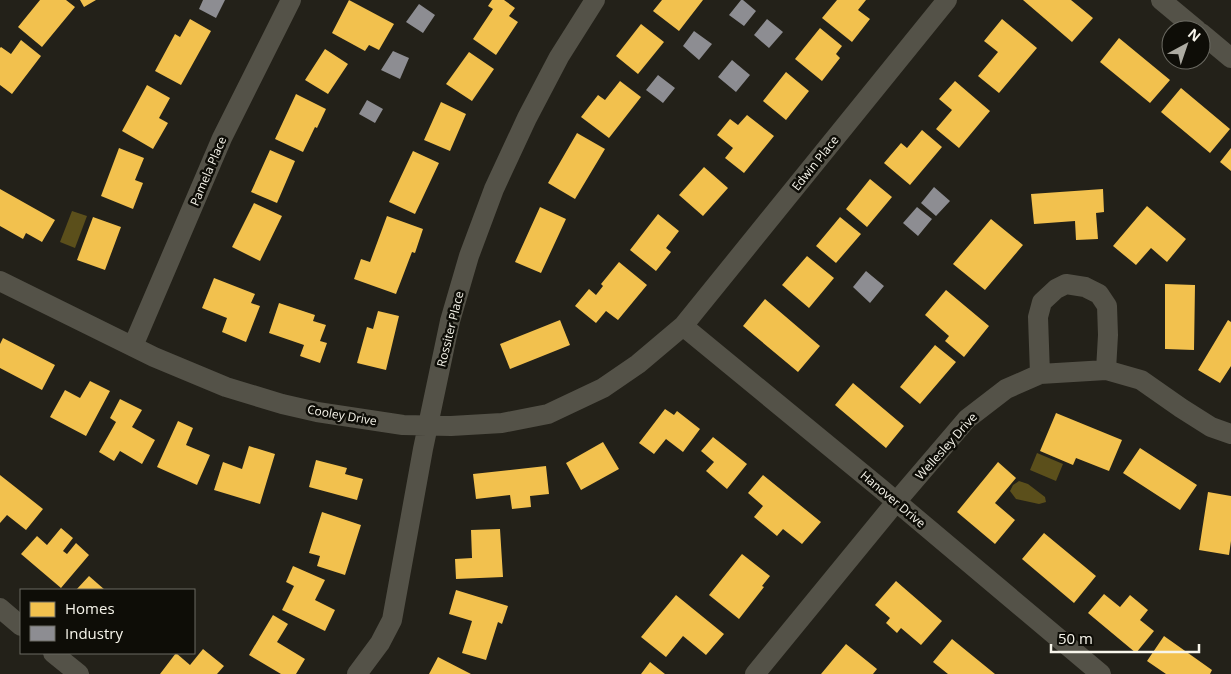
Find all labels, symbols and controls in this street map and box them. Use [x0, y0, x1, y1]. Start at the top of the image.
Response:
north arrow [1161, 20, 1211, 70]
text: N [1184, 24, 1205, 46]
street label: Edwin Place [788, 132, 843, 194]
street label: Pamela Place [186, 133, 230, 208]
street label: Rossiter Place [432, 289, 468, 369]
street label: Cooley Drive [306, 401, 378, 430]
street label: Wellesley Drive [911, 409, 981, 483]
street label: Hanover Drive [857, 467, 929, 531]
legend [20, 589, 195, 654]
text: Homes [65, 598, 115, 618]
scale bar [1051, 622, 1198, 654]
text: Industry [65, 623, 123, 643]
text: 50 m [1058, 628, 1093, 648]

